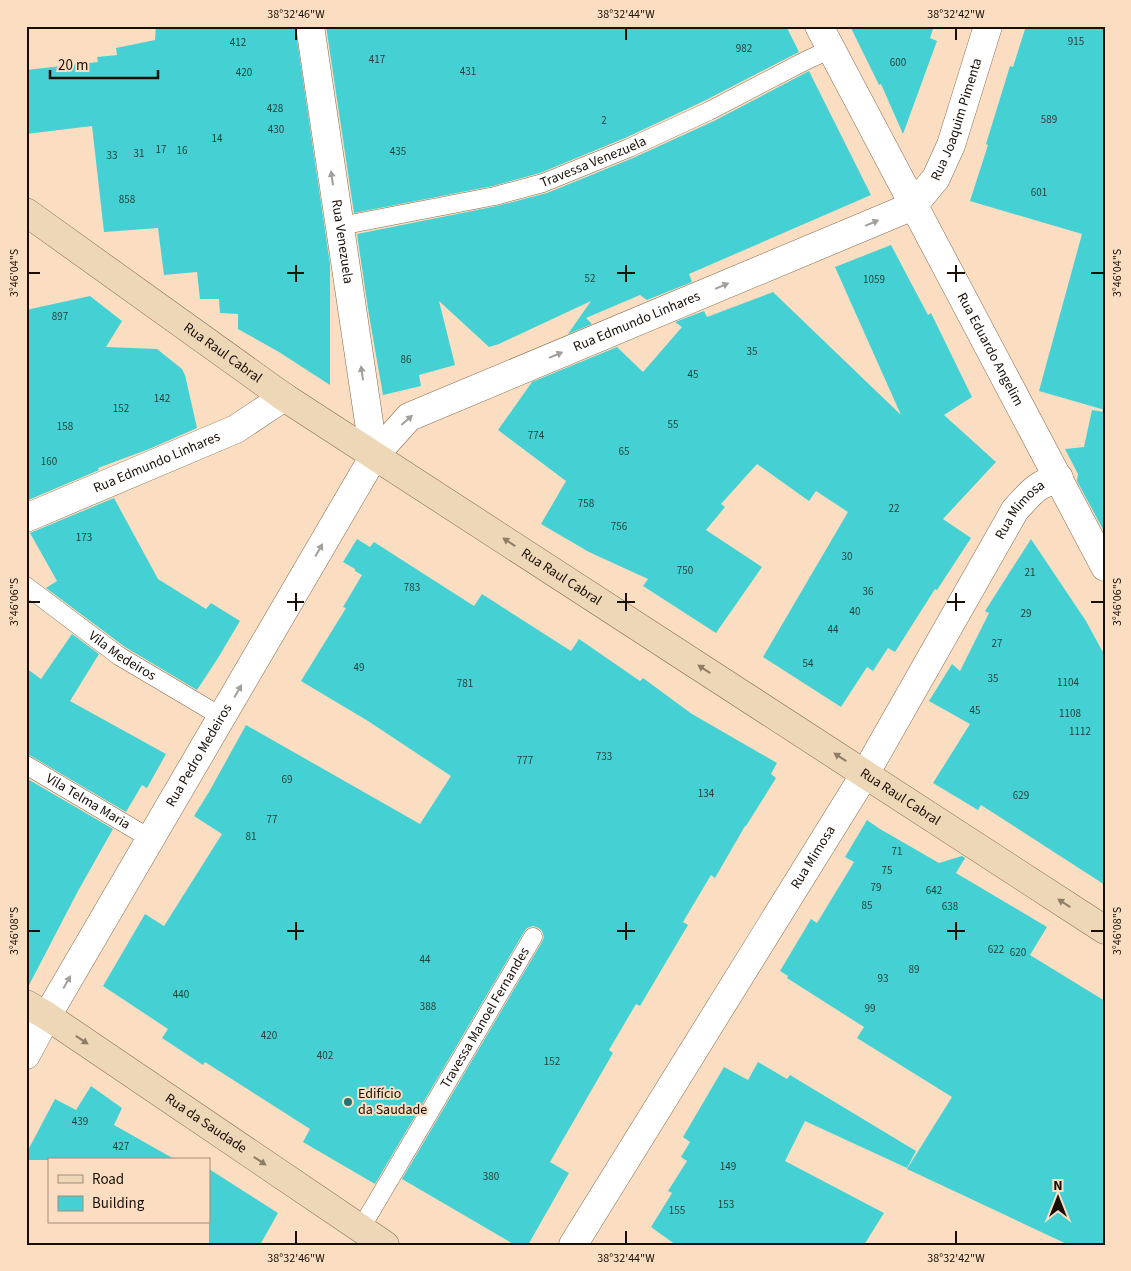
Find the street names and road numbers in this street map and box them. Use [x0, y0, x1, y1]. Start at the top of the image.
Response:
street label: Rua Joaquim Pimenta [926, 56, 987, 184]
street label: Travessa Venezuela [537, 131, 650, 193]
street label: Rua Venezuela [326, 198, 358, 285]
street label: Rua Edmundo Linhares [570, 286, 703, 357]
street label: Rua Eduardo Angelim [952, 289, 1028, 410]
street label: Rua Raul Cabral [179, 318, 266, 388]
street label: Rua Edmundo Linhares [90, 427, 223, 498]
street label: Rua Mimosa [990, 475, 1049, 543]
street label: Rua Raul Cabral [517, 543, 606, 611]
street label: Vila Medeiros [84, 626, 160, 686]
street label: Rua Pedro Medeiros [161, 700, 237, 811]
street label: Rua Raul Cabral [856, 763, 945, 831]
street label: Vila Telma Maria [42, 769, 134, 835]
street label: Rua Mimosa [786, 822, 841, 893]
street label: Travessa Manoel Fernandes [436, 943, 535, 1092]
street label: Rua da Saudade [161, 1089, 251, 1159]

